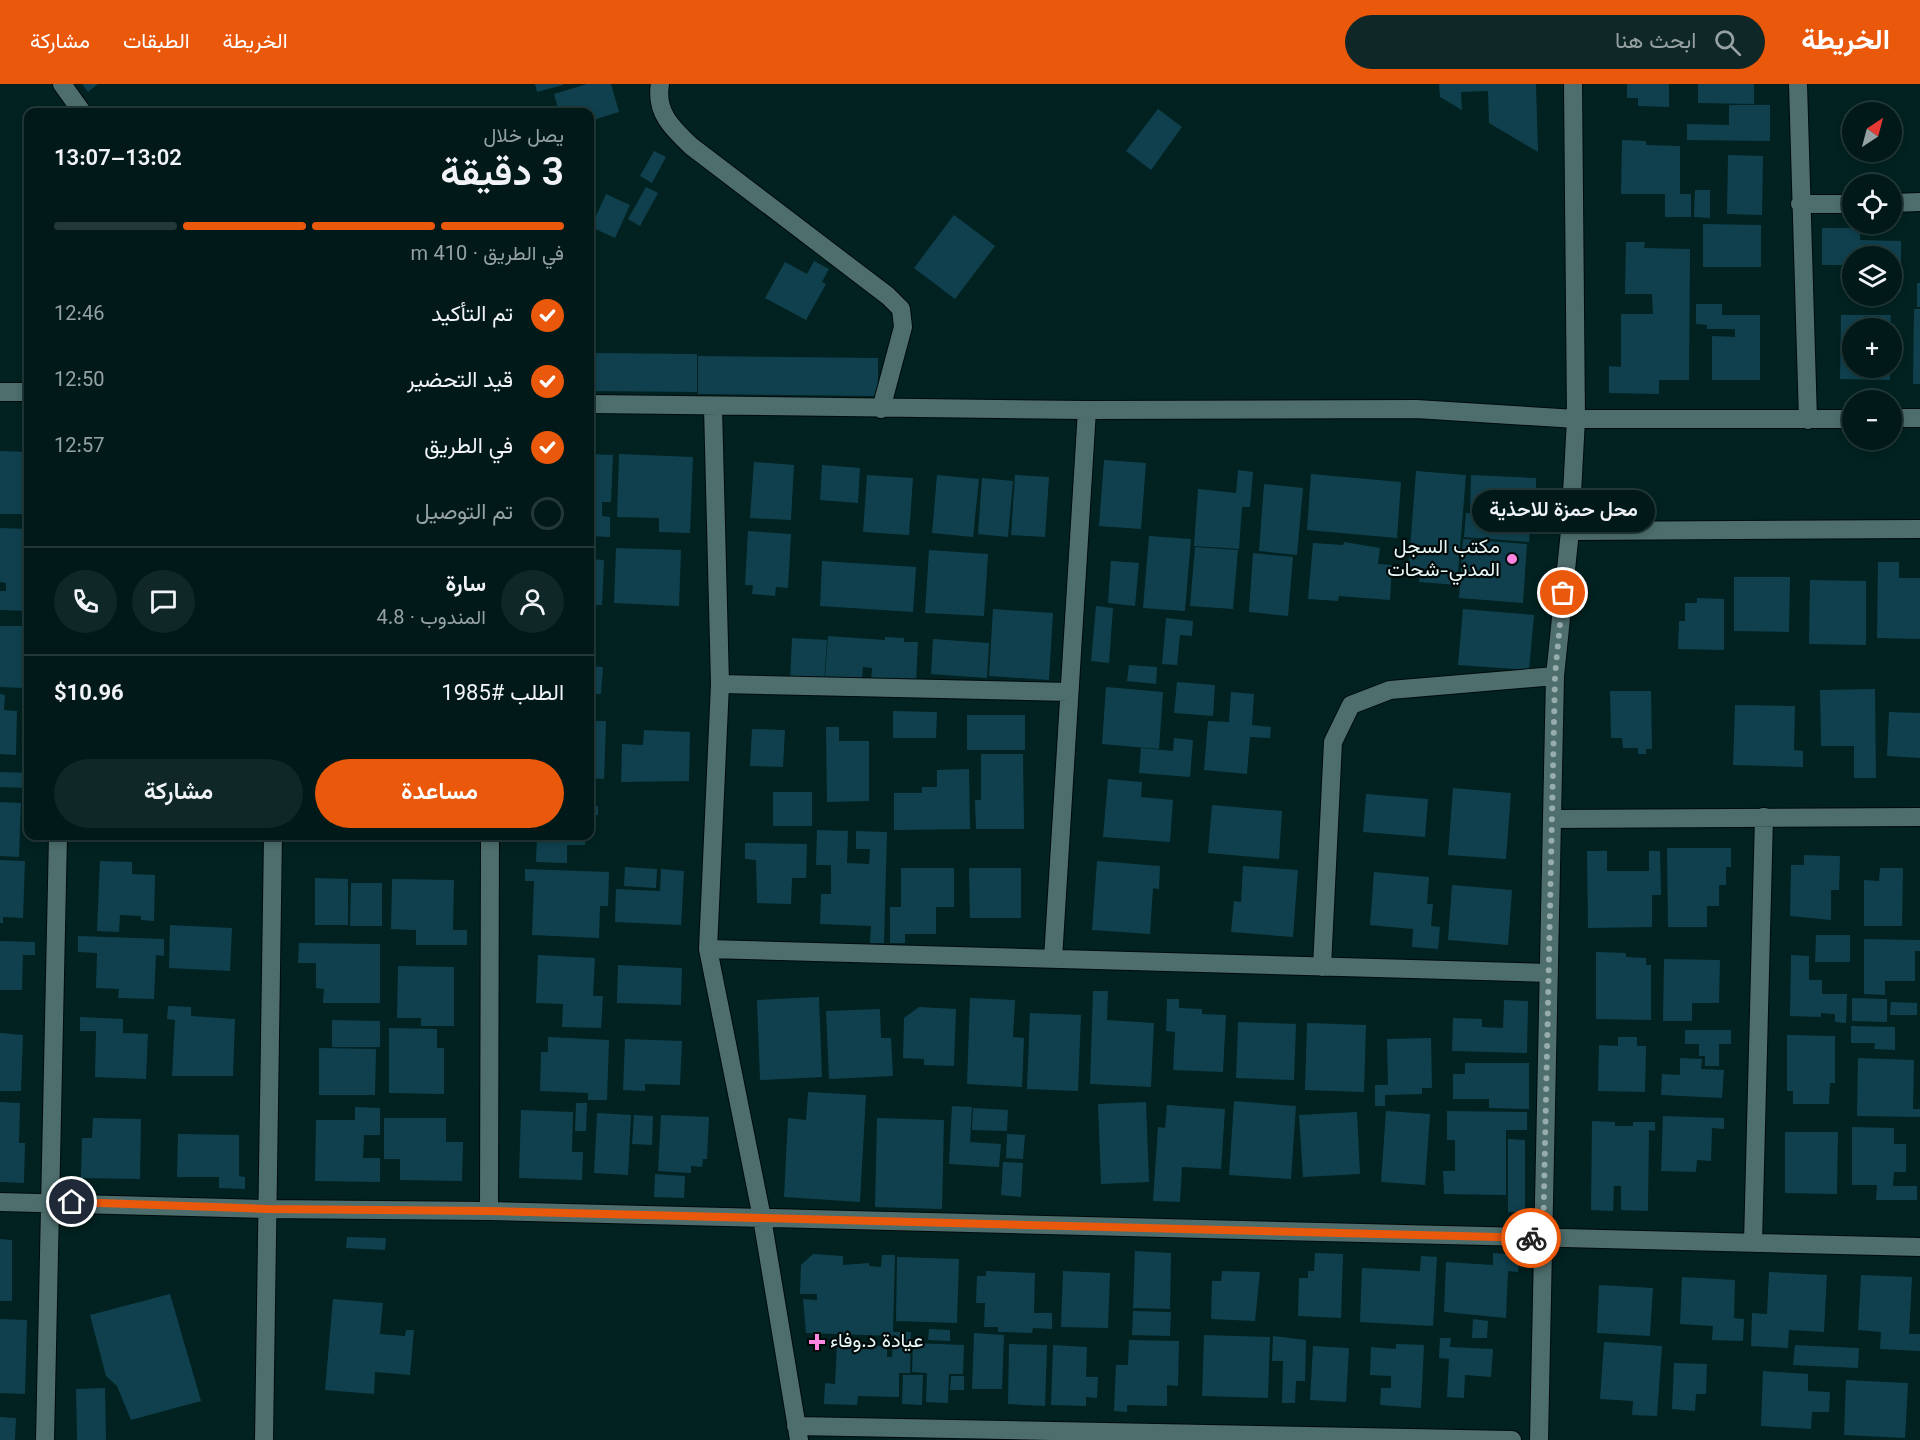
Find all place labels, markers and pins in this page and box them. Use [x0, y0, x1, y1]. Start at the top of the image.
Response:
callout: محل حمزة للاحذية [1472, 491, 1654, 533]
place label: مكتب السجل المدني-شحات [1387, 532, 1500, 587]
marker: مكتب السجل المدني-شحات [1505, 552, 1519, 566]
pin [1537, 567, 1588, 618]
pin [46, 1176, 97, 1227]
place label: عيادة د.وفاء [830, 1326, 924, 1358]
marker: عيادة د.وفاء [808, 1333, 826, 1351]

